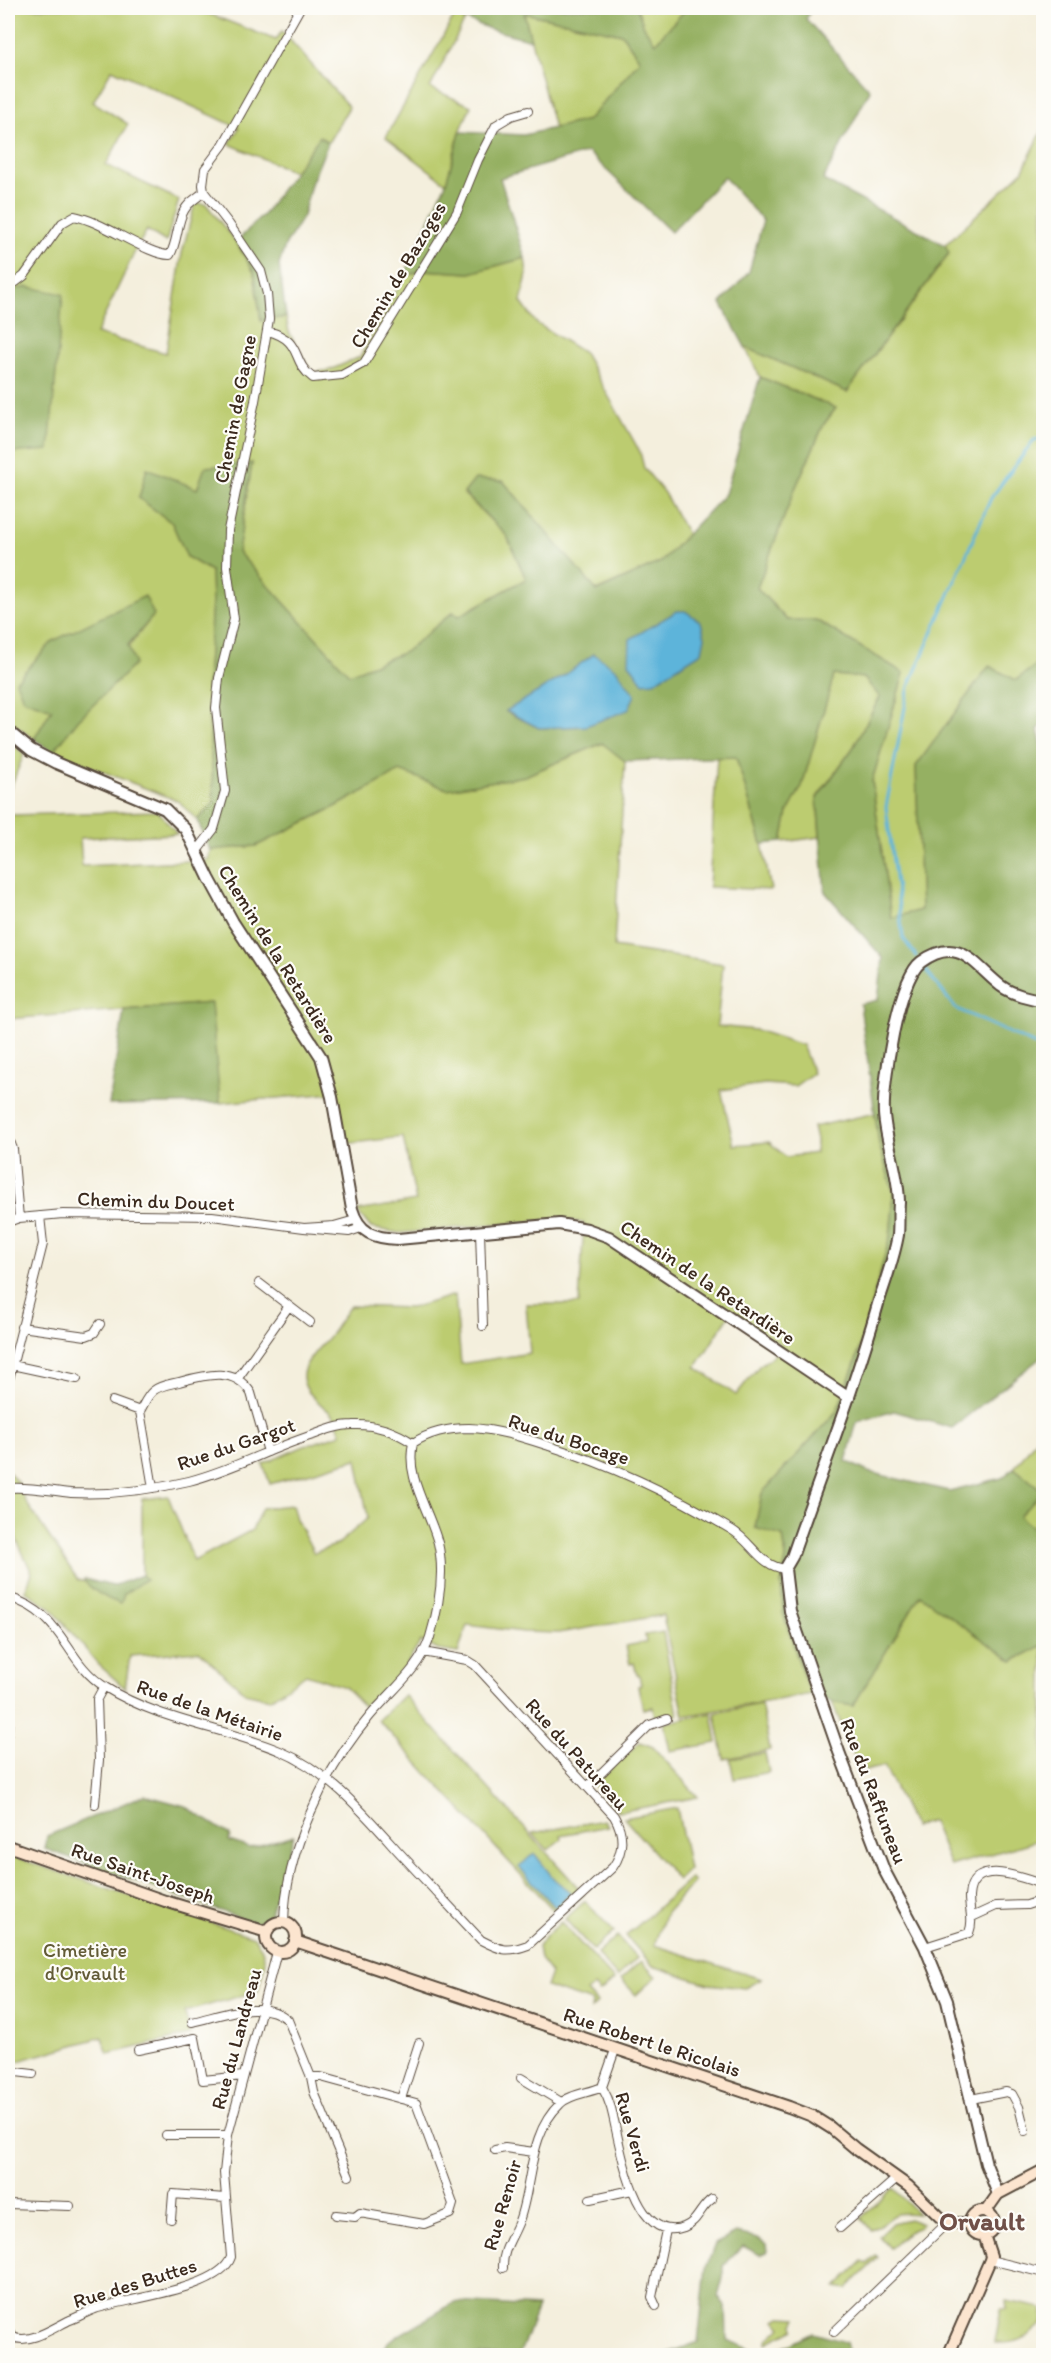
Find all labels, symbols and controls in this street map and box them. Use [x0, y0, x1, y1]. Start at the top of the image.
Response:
street label: Chemin de Bazoges [345, 197, 451, 353]
street label: Chemin de Gagne [209, 333, 261, 485]
street label: Chemin de la Retardière [213, 860, 343, 1048]
street label: Chemin du Doucet [77, 1186, 235, 1216]
street label: Chemin de la Retardière [616, 1214, 800, 1350]
street label: Rue du Bocage [505, 1408, 633, 1470]
street label: Rue du Gargot [174, 1413, 298, 1475]
street label: Rue de la Métairie [134, 1674, 286, 1746]
street label: Rue du Patureau [520, 1693, 634, 1815]
street label: Rue du Raffuneau [835, 1715, 913, 1867]
street label: Rue Saint-Joseph [68, 1837, 218, 1909]
park label: Cimetière d'Orvault [43, 1938, 127, 1985]
street label: Rue du Landreau [206, 1966, 266, 2112]
street label: Rue Robert le Ricolais [560, 2002, 744, 2082]
street label: Rue Verdi [610, 2089, 656, 2175]
street label: Rue Renoir [478, 2156, 527, 2253]
district label: Orvault [939, 2205, 1025, 2237]
street label: Rue des Buttes [70, 2253, 200, 2313]

